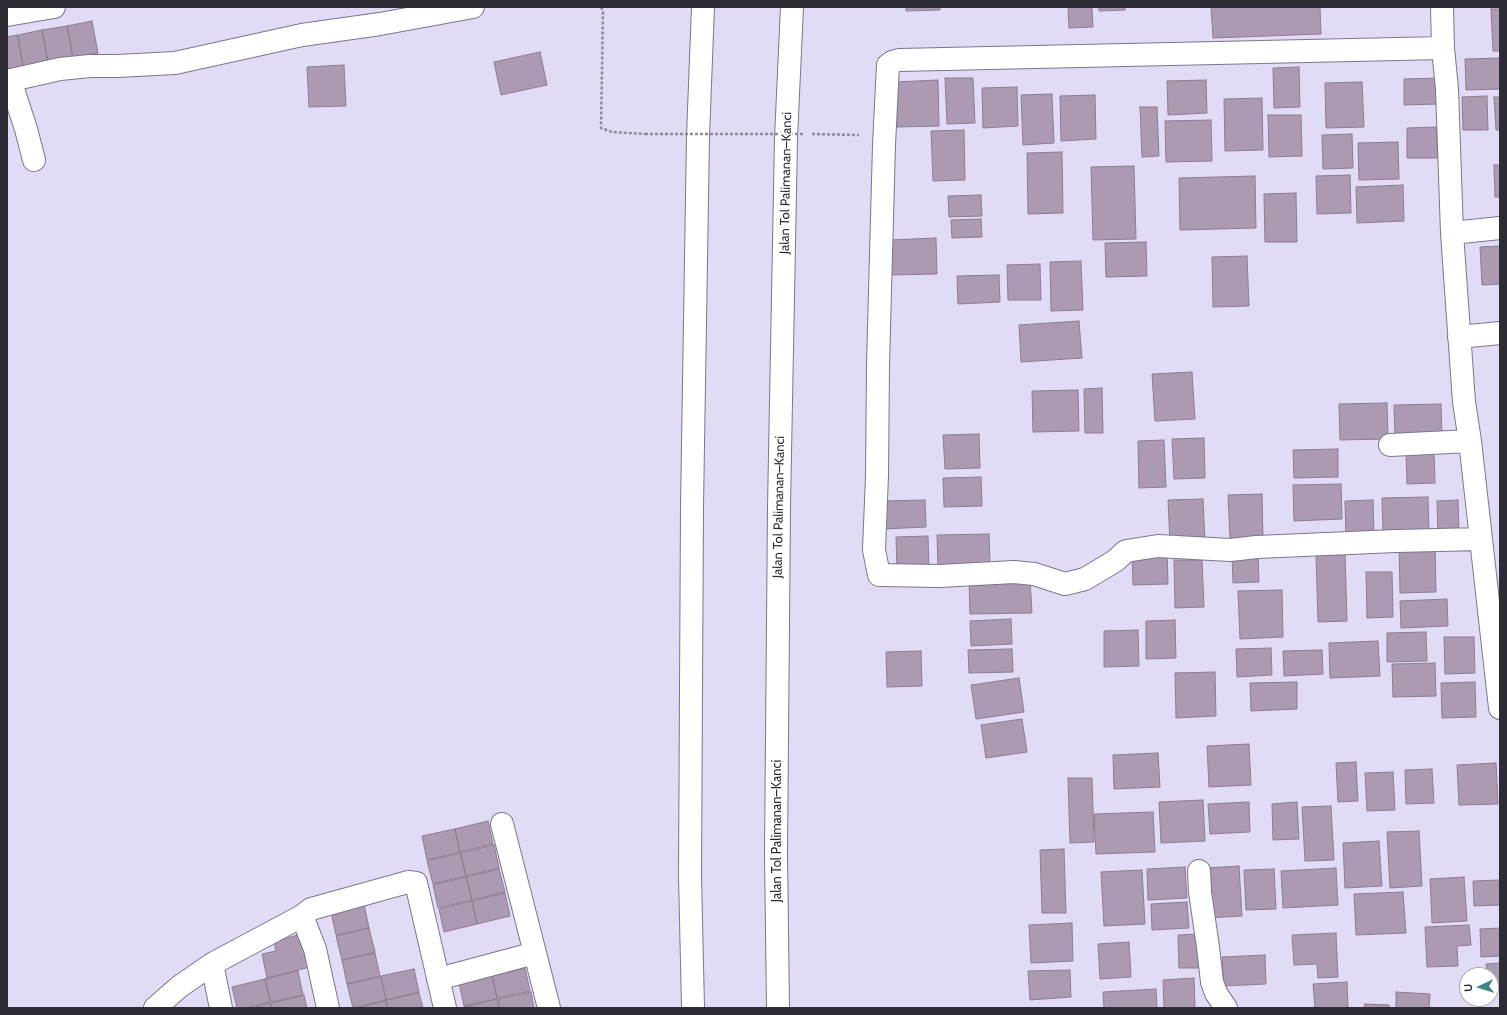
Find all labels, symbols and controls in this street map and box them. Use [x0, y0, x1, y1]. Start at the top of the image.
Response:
street label: Jalan Tol Palimanan–Kanci [777, 112, 795, 254]
street label: Jalan Tol Palimanan–Kanci [770, 436, 788, 578]
street label: Jalan Tol Palimanan–Kanci [769, 760, 785, 902]
north arrow [1459, 967, 1499, 1007]
text: U [1461, 983, 1475, 992]

